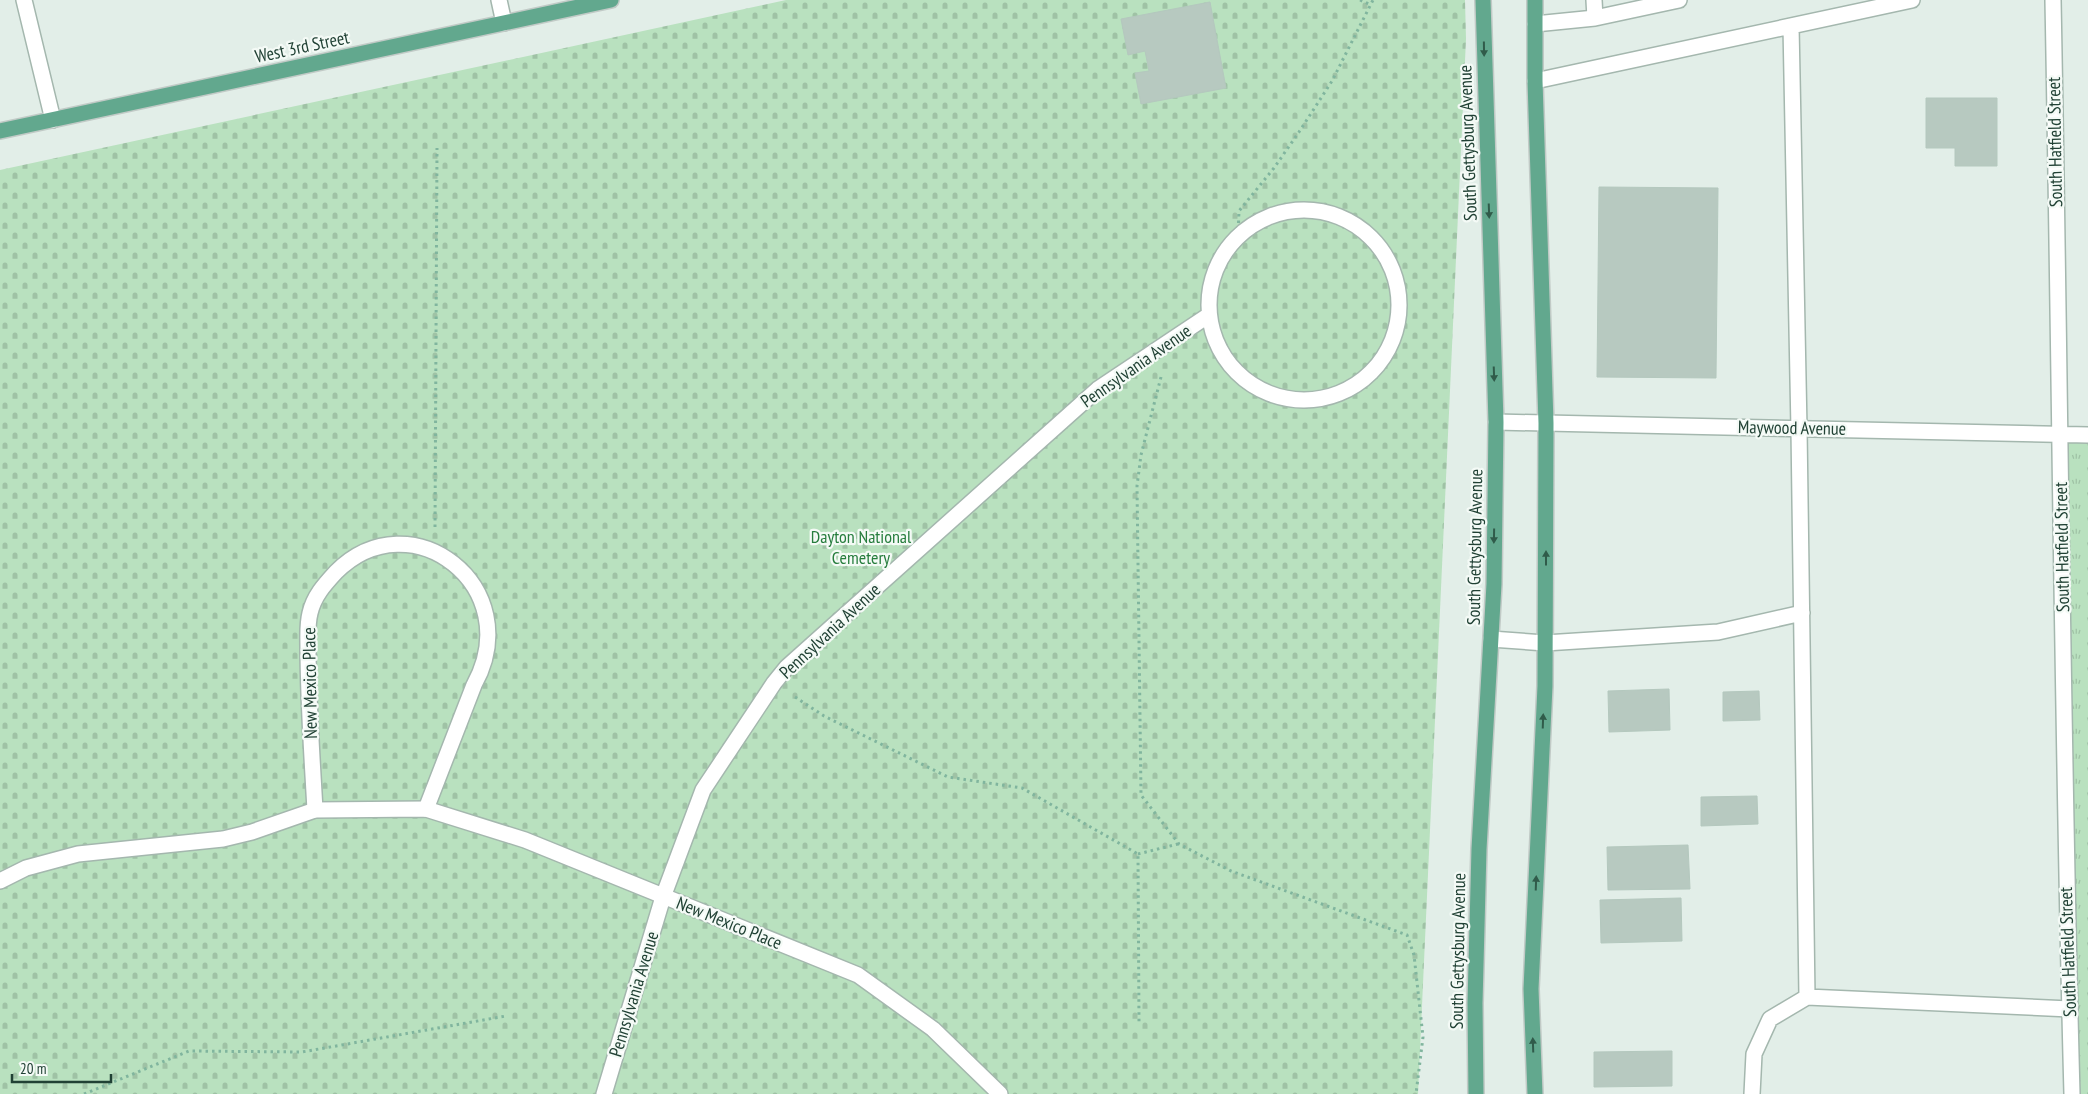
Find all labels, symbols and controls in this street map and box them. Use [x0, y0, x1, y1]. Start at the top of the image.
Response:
street label: West 3rd Street [253, 25, 351, 68]
one-way arrow [1481, 41, 1489, 57]
street label: South Gettysburg Avenue [1453, 65, 1482, 221]
street label: South Hatfield Street [2042, 77, 2067, 207]
one-way arrow [1486, 203, 1494, 219]
street label: Pennsylvania Avenue [1076, 319, 1196, 412]
one-way arrow [1491, 366, 1499, 382]
street label: Maywood Avenue [1738, 415, 1846, 440]
street label: South Gettysburg Avenue [1462, 469, 1487, 625]
street label: South Hatfield Street [2049, 482, 2074, 612]
park label: Dayton National Cemetery [811, 525, 912, 569]
one-way arrow [1490, 528, 1498, 544]
one-way arrow [1542, 550, 1550, 566]
street label: Pennsylvania Avenue [774, 578, 885, 683]
street label: New Mexico Place [297, 627, 322, 739]
one-way arrow [1540, 712, 1548, 728]
street label: South Gettysburg Avenue [1445, 873, 1470, 1029]
one-way arrow [1533, 875, 1541, 891]
street label: South Hatfield Street [2054, 887, 2081, 1017]
street label: New Mexico Place [673, 891, 785, 954]
street label: Pennsylvania Avenue [604, 928, 664, 1059]
one-way arrow [1529, 1037, 1537, 1053]
scale bar [12, 1052, 111, 1084]
text: 20 m [20, 1059, 46, 1078]

